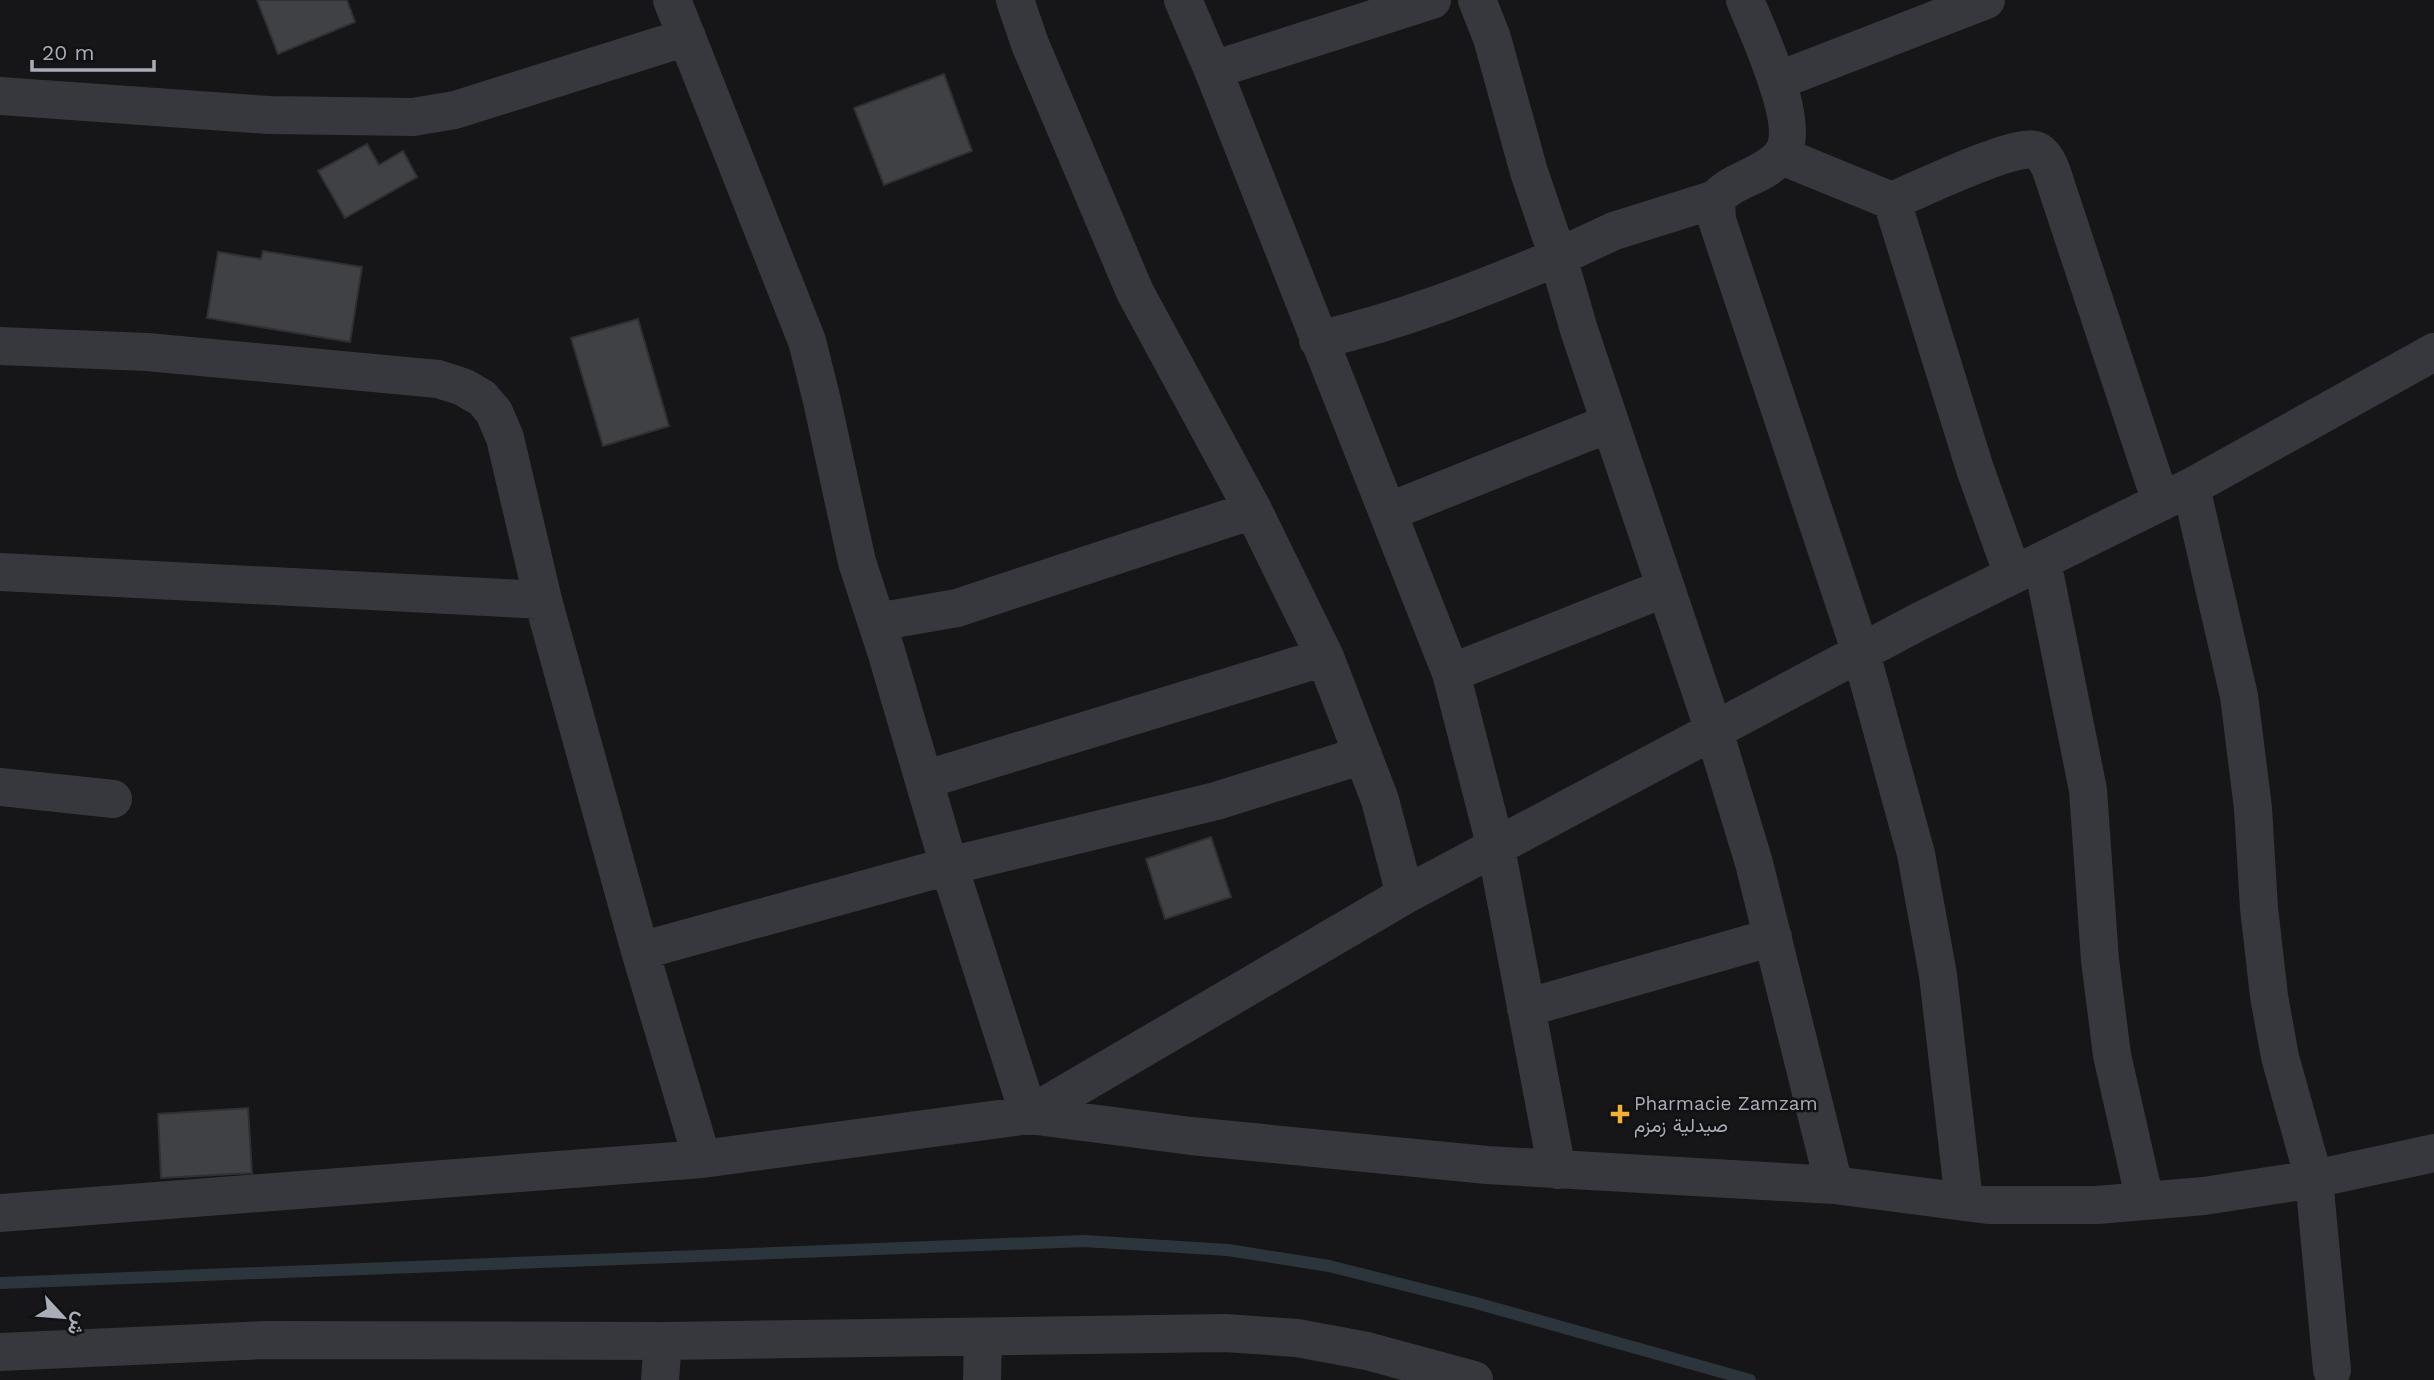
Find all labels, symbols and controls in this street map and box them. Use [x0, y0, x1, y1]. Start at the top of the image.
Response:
scale bar [32, 28, 154, 72]
text: 20 m [42, 40, 94, 65]
place label: Pharmacie Zamzam صيدلية زمزم [1634, 1092, 1818, 1138]
marker: Pharmacie Zamzam صيدلية زمزم [1612, 1106, 1628, 1122]
north arrow [28, 1282, 98, 1352]
text: ش [62, 1309, 93, 1340]

